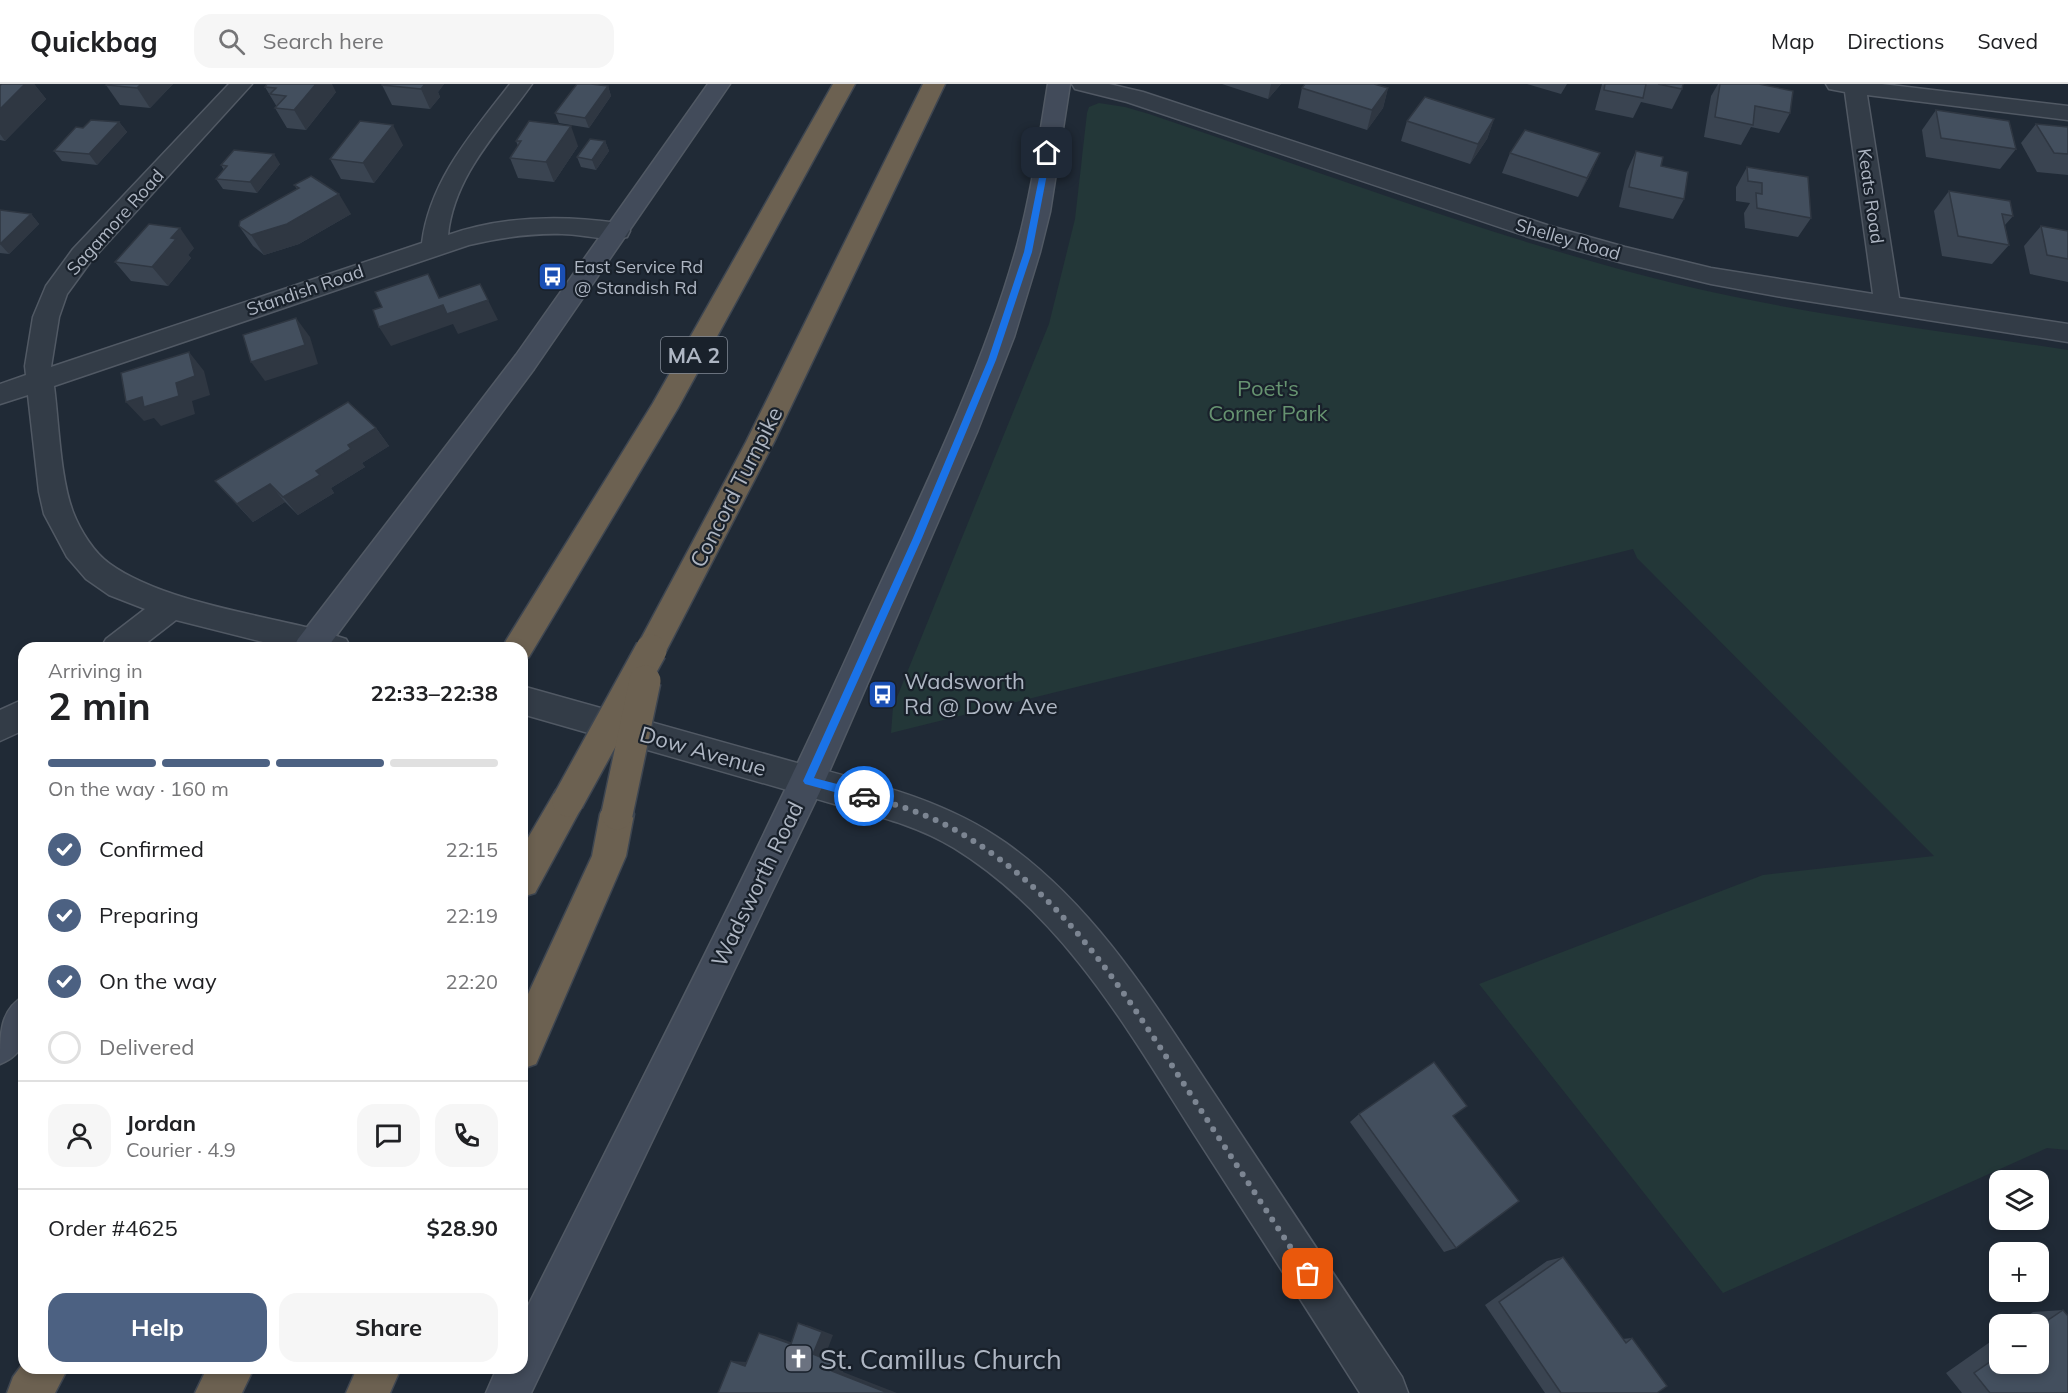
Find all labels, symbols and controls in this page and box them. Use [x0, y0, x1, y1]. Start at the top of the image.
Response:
search box [194, 14, 614, 68]
text: Quickbag [30, 24, 158, 59]
icon: search [215, 25, 248, 58]
text: Search here [263, 27, 384, 55]
text: Map [1771, 28, 1814, 54]
text: Directions [1847, 28, 1944, 54]
text: Saved [1977, 28, 2038, 54]
pin [1021, 127, 1072, 178]
icon: home [1030, 136, 1063, 169]
street label: Keats Road [1853, 147, 1889, 245]
street label: Sagamore Road [61, 164, 169, 280]
street label: Shelley Road [1513, 213, 1623, 265]
place label: East Service Rd @ Standish Rd [574, 255, 703, 299]
street label: Standish Road [243, 259, 367, 321]
bus stop icon: East Service Rd @ Standish Rd [537, 260, 569, 292]
road number: MA 2 [661, 337, 727, 373]
park label: Poet's Corner Park [1208, 374, 1329, 427]
street label: Concord Turnpike [683, 402, 789, 572]
text: Arriving in [48, 658, 143, 683]
place label: Wadsworth Rd @ Dow Ave [904, 667, 1058, 720]
bus stop icon: Wadsworth Rd @ Dow Ave [867, 678, 899, 710]
text: 22:33–22:38 [370, 679, 498, 707]
text: 2 min [48, 681, 151, 730]
street label: Dow Avenue [637, 720, 769, 782]
courier [834, 766, 894, 826]
text: On the way · 160 m [48, 776, 229, 801]
icon: car [848, 780, 881, 813]
street label: Wadsworth Road [705, 797, 809, 971]
icon: check [48, 833, 81, 866]
text: Confirmed [99, 835, 204, 863]
text: 22:15 [445, 837, 498, 862]
icon: check [48, 899, 81, 932]
text: Preparing [99, 901, 199, 929]
text: 22:19 [445, 903, 498, 928]
icon: check [48, 965, 81, 998]
text: On the way [99, 967, 217, 995]
text: 22:20 [445, 969, 498, 994]
text: Delivered [99, 1033, 194, 1061]
button: person [48, 1104, 111, 1167]
button: chat [357, 1104, 420, 1167]
button: phone [435, 1104, 498, 1167]
text: Jordan [126, 1109, 196, 1137]
text: Courier · 4.9 [126, 1137, 236, 1162]
map controls [1989, 1170, 2049, 1374]
button: layers [1989, 1170, 2049, 1230]
text: Order #4625 [48, 1214, 178, 1242]
text: $28.90 [427, 1214, 498, 1242]
button: + [1989, 1242, 2049, 1302]
pin [1282, 1248, 1333, 1299]
icon: bag [1291, 1257, 1324, 1290]
button: Help [48, 1293, 267, 1362]
button: Share [279, 1293, 498, 1362]
button: − [1989, 1314, 2049, 1374]
place label: St. Camillus Church [820, 1342, 1062, 1376]
church icon: St. Camillus Church [783, 1343, 815, 1375]

